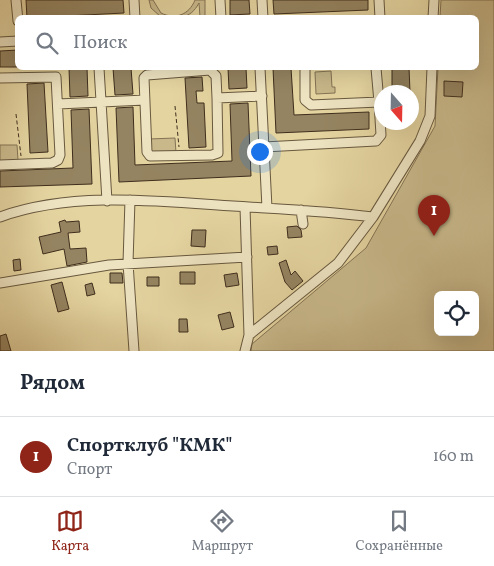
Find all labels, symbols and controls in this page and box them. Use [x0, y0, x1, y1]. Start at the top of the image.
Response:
search box [15, 15, 479, 70]
icon: search [33, 29, 61, 57]
text: Поиск [73, 30, 127, 56]
north arrow [374, 85, 419, 130]
your location [247, 139, 273, 165]
pin: 1 [418, 195, 450, 236]
map controls [434, 291, 479, 336]
button: locate [434, 291, 479, 336]
text: Рядом [20, 369, 85, 398]
text: Спортклуб "КМК" [67, 433, 233, 459]
text: 1 [33, 446, 39, 468]
text: 160 m [433, 446, 474, 468]
text: Спорт [67, 459, 112, 481]
tab: Карта [51, 507, 89, 556]
tab: Маршрут [191, 507, 253, 556]
tab: Сохранённые [355, 507, 443, 556]

